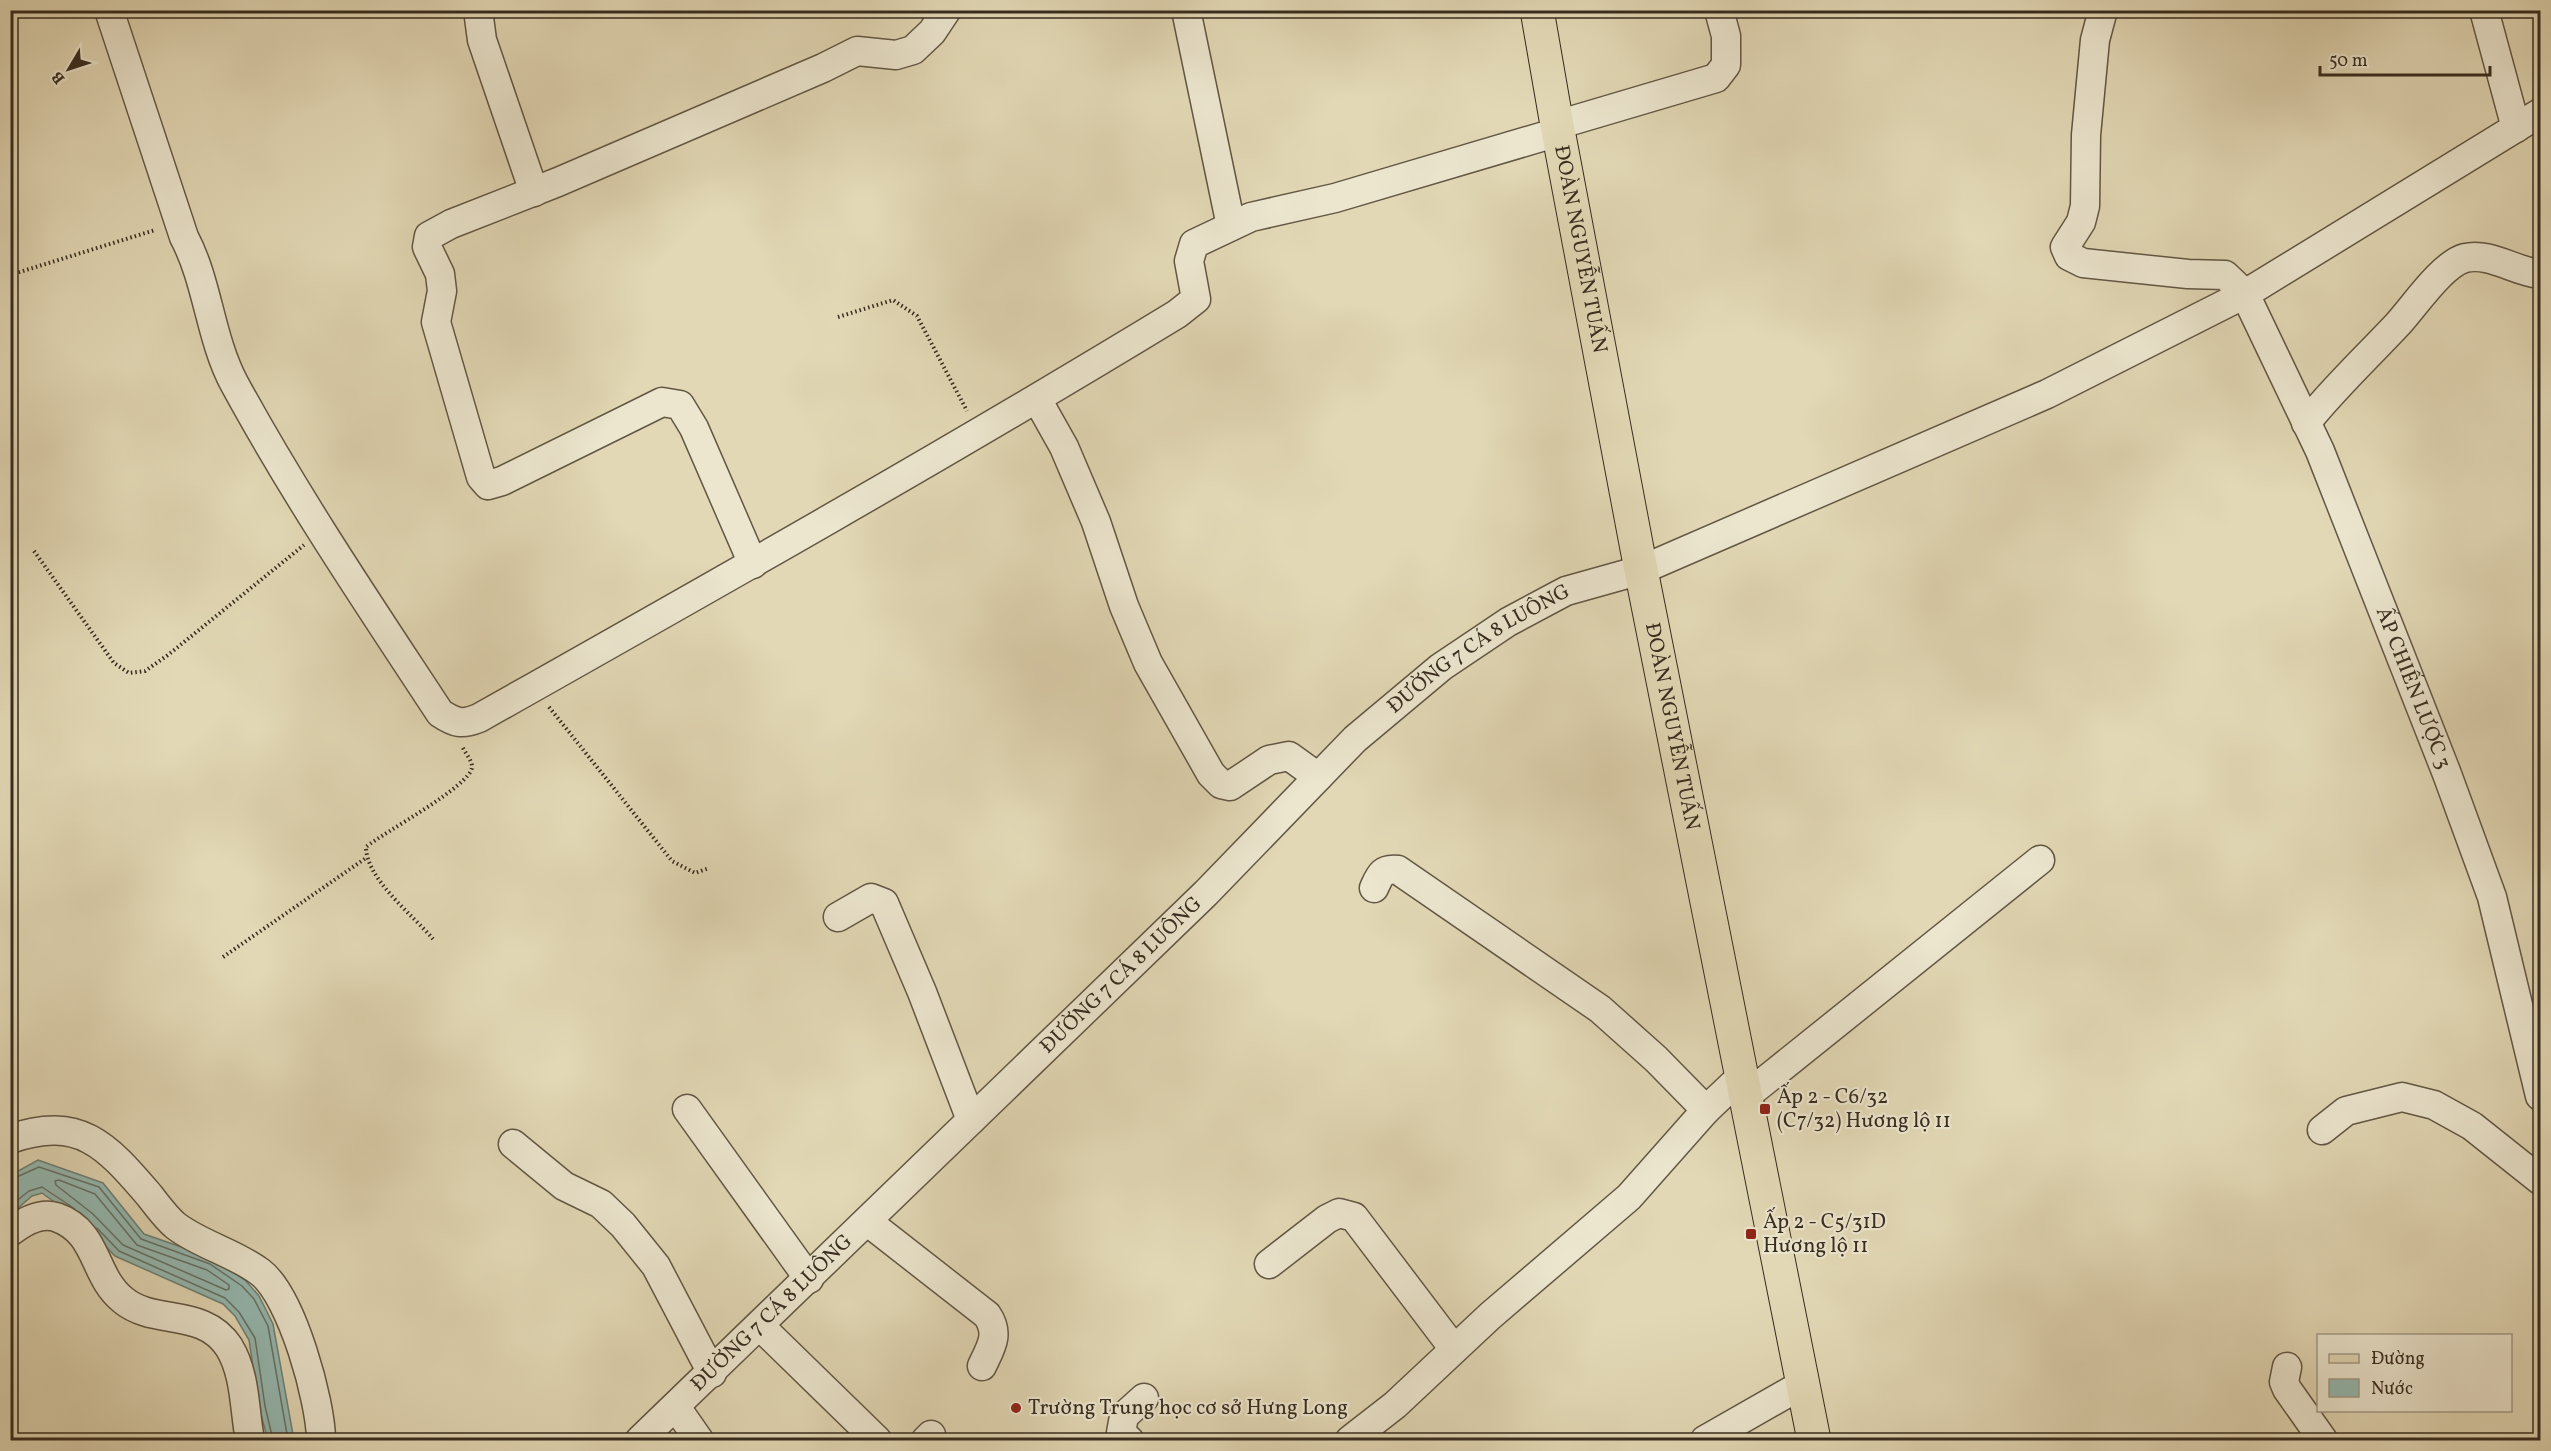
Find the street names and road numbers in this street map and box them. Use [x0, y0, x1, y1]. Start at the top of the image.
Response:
street label: ĐOÀN NGUYỄN TUẤN [1547, 143, 1614, 355]
street label: ĐƯỜNG 7 CÁ 8 LUÔNG [1381, 577, 1575, 721]
street label: ẤP CHIẾN LƯỢC 3 [2368, 602, 2458, 773]
street label: ĐOÀN NGUYỄN TUẤN [1637, 620, 1707, 833]
street label: ĐƯỜNG 7 CÁ 8 LUÔNG [1034, 890, 1208, 1060]
street label: ĐƯỜNG 7 CÁ 8 LUÔNG [684, 1228, 859, 1398]

